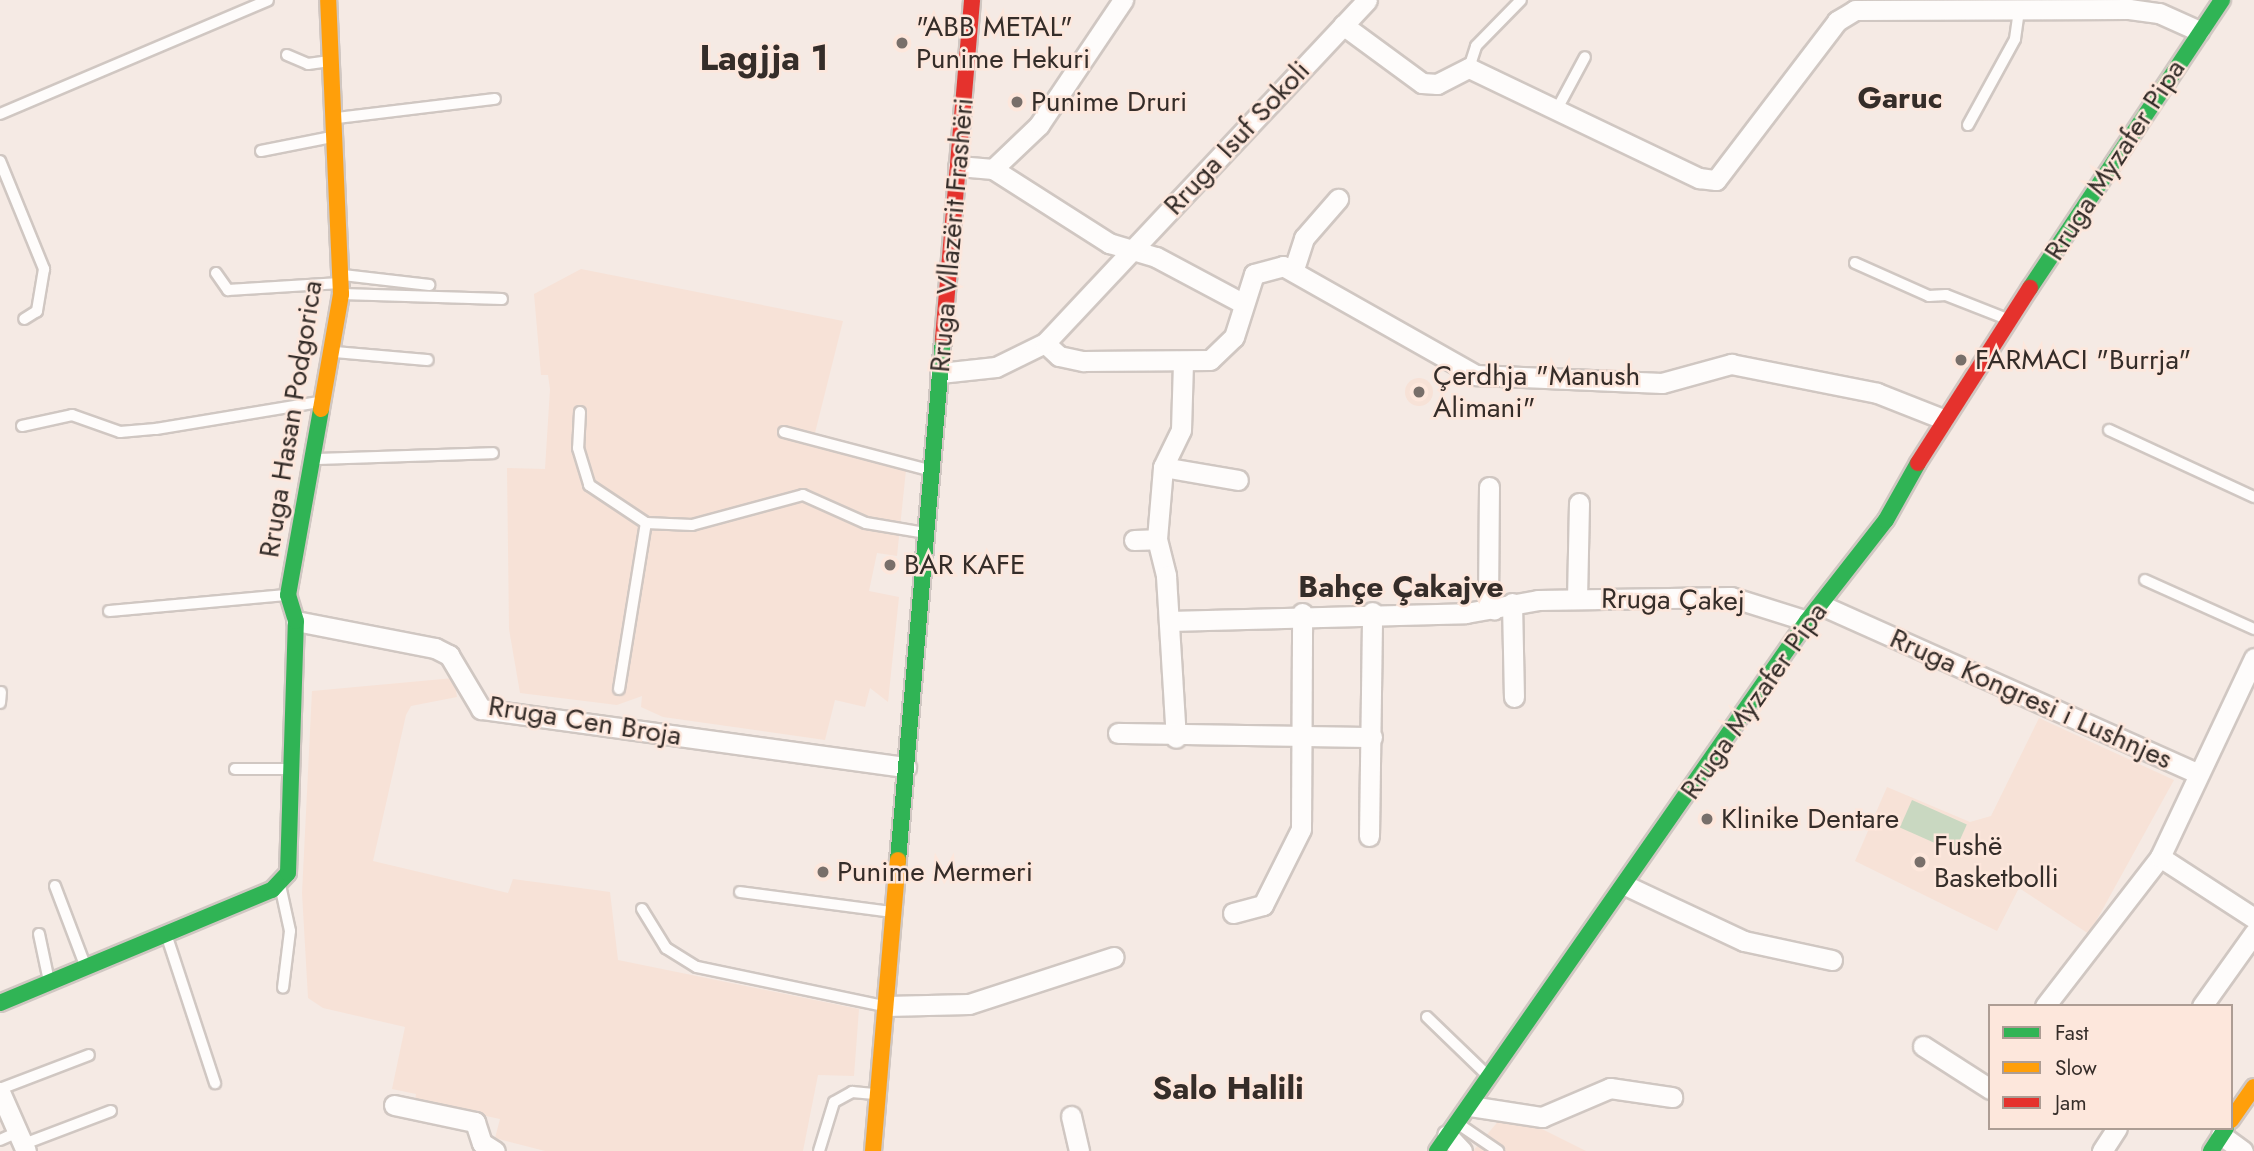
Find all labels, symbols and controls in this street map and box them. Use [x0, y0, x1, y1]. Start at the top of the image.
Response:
place label: "ABB METAL" Punime Hekuri [916, 10, 1090, 76]
marker: "ABB METAL" Punime Hekuri [894, 35, 910, 51]
district label: Lagjja 1 [699, 37, 829, 79]
street label: Rruga Myzafer Pipa [2038, 53, 2192, 267]
street label: Rruga Isuf Sokoli [1157, 54, 1317, 222]
district label: Garuc [1858, 80, 1942, 116]
place label: Punime Druri [1031, 85, 1187, 119]
marker: Punime Druri [1009, 94, 1025, 110]
street label: Rruga Vllazërit Frashëri [923, 96, 981, 374]
street label: Rruga Hasan Podgorica [253, 278, 329, 560]
place label: FARMACI "Burrja" [1975, 343, 2191, 377]
marker: FARMACI "Burrja" [1953, 352, 1969, 368]
place label: Çerdhja "Manush Alimani" [1433, 359, 1640, 425]
marker: Çerdhja "Manush Alimani" [1411, 384, 1427, 400]
place label: BAR KAFE [904, 548, 1025, 582]
marker: BAR KAFE [882, 557, 898, 573]
district label: Bahçe Çakajve [1298, 569, 1504, 605]
street label: Rruga Çakej [1601, 582, 1745, 618]
street label: Rruga Myzafer Pipa [1674, 596, 1834, 806]
street label: Rruga Kongresi i Lushnjes [1885, 622, 2177, 776]
street label: Rruga Cen Broja [486, 689, 684, 753]
place label: Klinike Dentare [1721, 802, 1899, 836]
marker: Klinike Dentare [1699, 811, 1715, 827]
place label: Fushë Basketbolli [1934, 829, 2059, 895]
marker: Fushë Basketbolli [1912, 854, 1928, 870]
place label: Punime Mermeri [837, 855, 1033, 889]
marker: Punime Mermeri [815, 864, 831, 880]
legend [1988, 1004, 2233, 1130]
text: Fast [2055, 1018, 2088, 1048]
text: Slow [2055, 1053, 2097, 1083]
district label: Salo Halili [1152, 1069, 1304, 1107]
text: Jam [2055, 1088, 2087, 1118]

